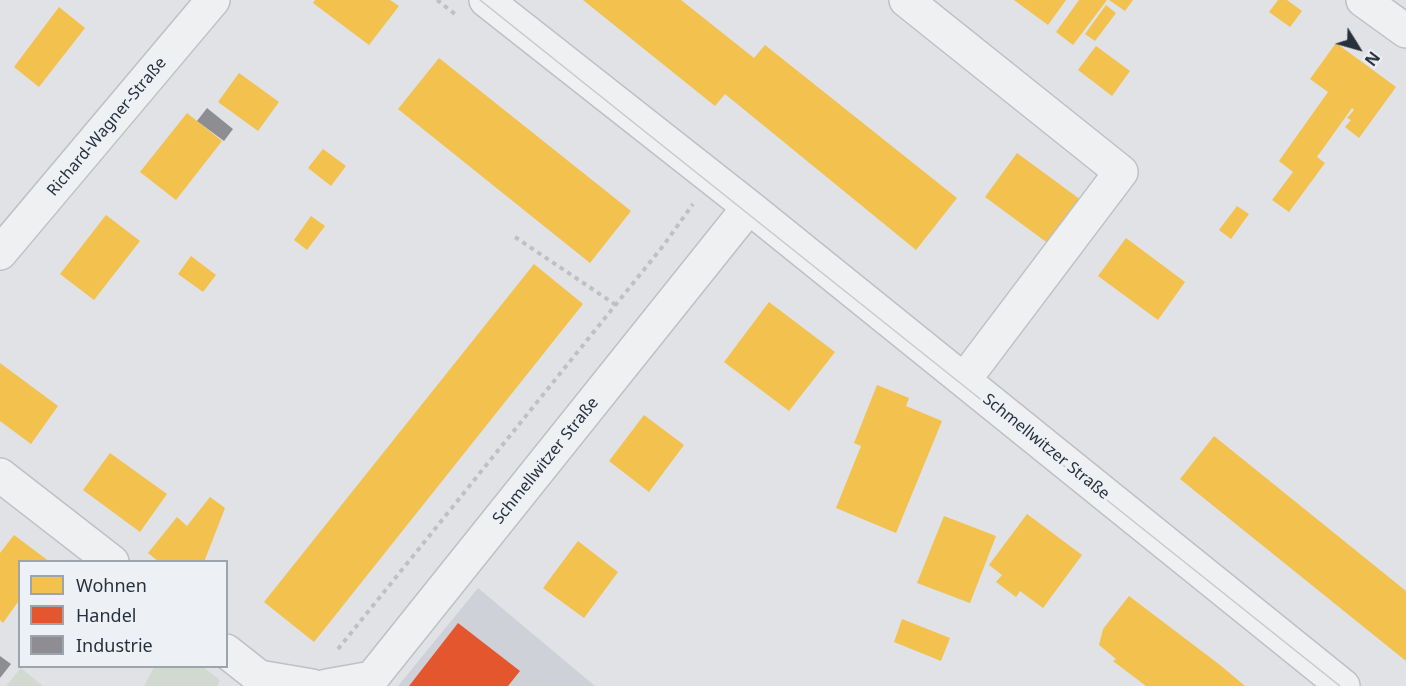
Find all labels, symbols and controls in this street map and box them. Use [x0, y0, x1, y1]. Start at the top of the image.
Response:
north arrow [1328, 18, 1388, 78]
text: N [1360, 47, 1385, 71]
street label: Richard-Wagner-Straße [43, 54, 171, 200]
street label: Schmellwitzer Straße [979, 390, 1113, 504]
street label: Schmellwitzer Straße [489, 394, 603, 528]
legend [18, 560, 228, 668]
text: Wohnen [76, 573, 147, 597]
text: Handel [76, 603, 136, 627]
text: Industrie [76, 633, 153, 657]

